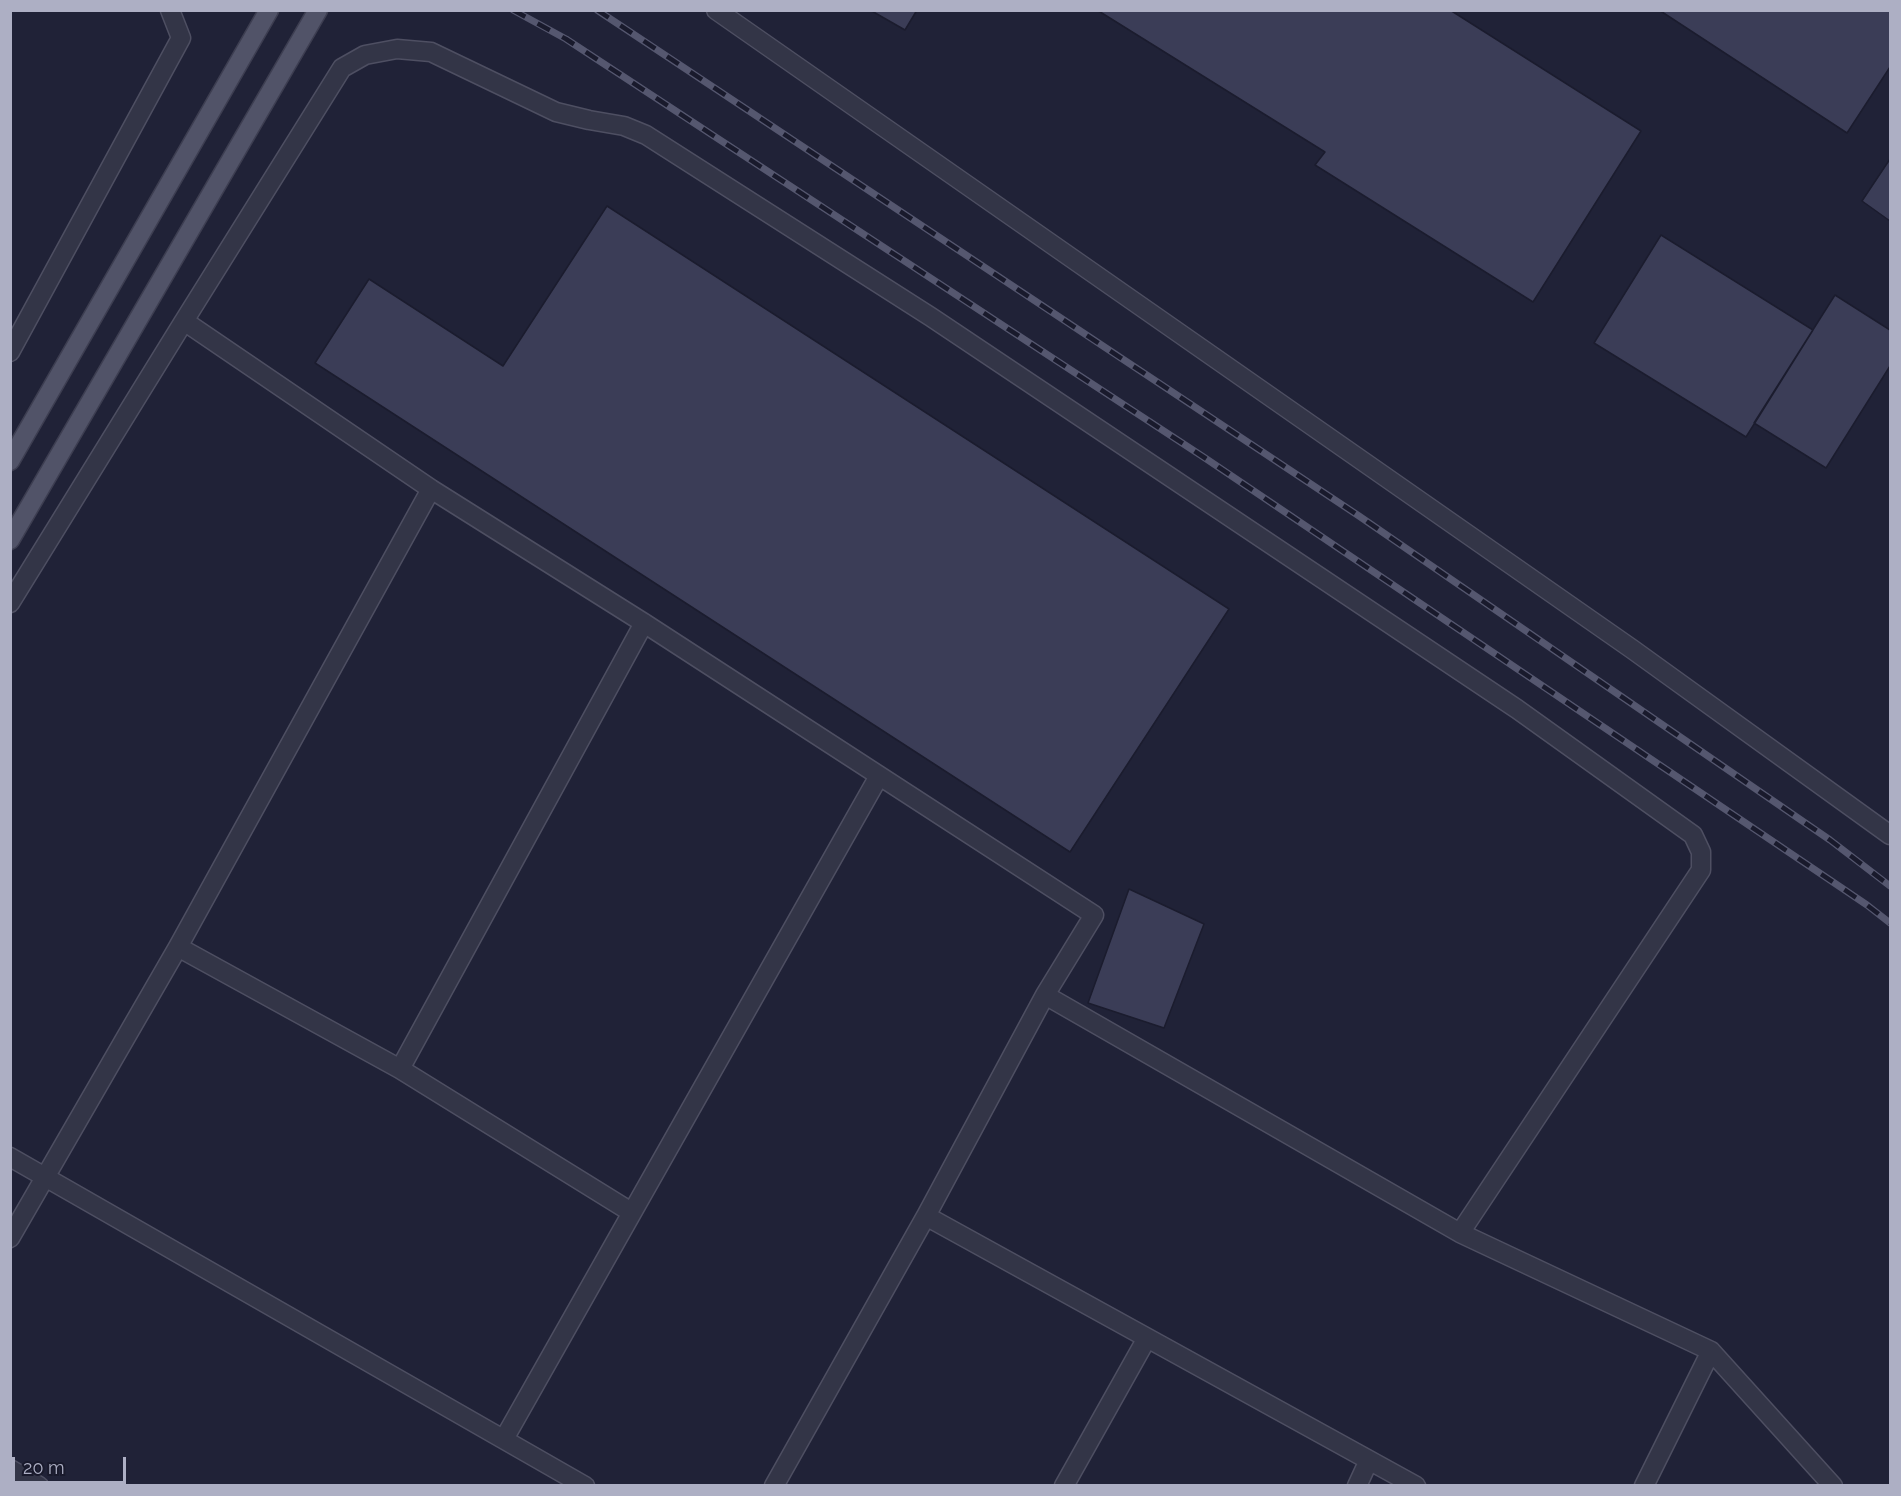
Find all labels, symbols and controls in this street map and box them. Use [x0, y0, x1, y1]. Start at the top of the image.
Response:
scale bar [15, 1445, 129, 1483]
text: 20 m [23, 1457, 65, 1478]

